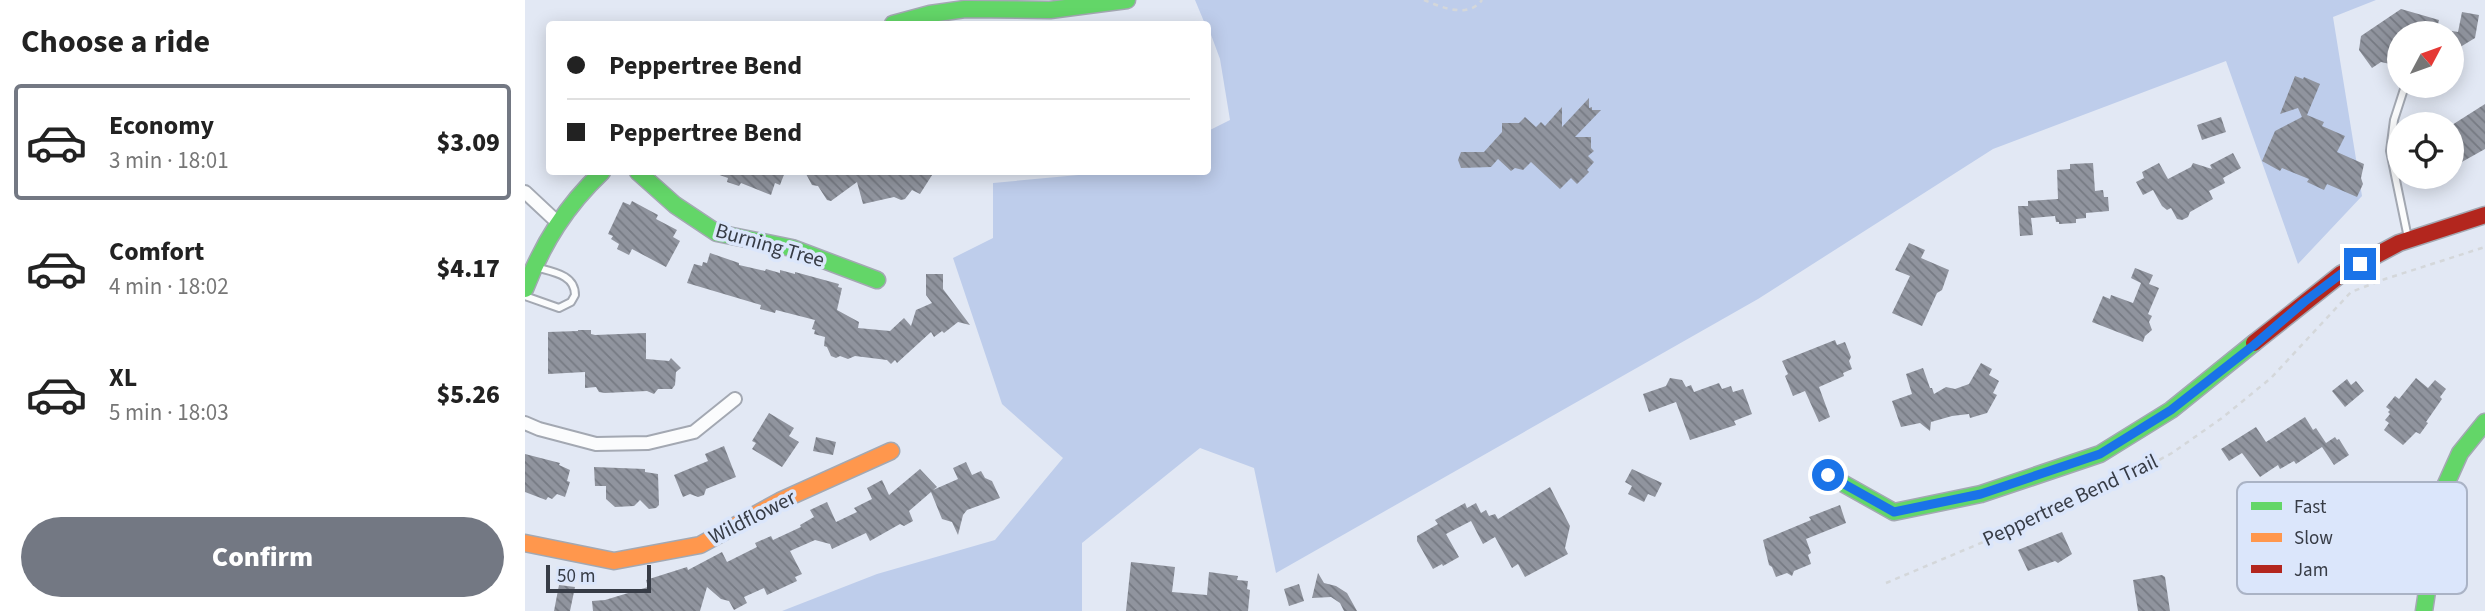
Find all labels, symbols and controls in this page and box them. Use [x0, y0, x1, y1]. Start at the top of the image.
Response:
text: Choose a ride [21, 19, 210, 65]
north arrow [2387, 21, 2464, 98]
map controls [2387, 21, 2464, 189]
text: Peppertree Bend [609, 47, 802, 84]
text: Economy [109, 107, 214, 144]
icon: car [25, 111, 88, 174]
button: locate [2387, 112, 2464, 189]
text: Peppertree Bend [609, 114, 802, 151]
text: $3.09 [436, 124, 500, 161]
text: 3 min · 18:01 [109, 144, 229, 177]
street label: Burning Tree [712, 215, 828, 275]
text: Comfort [109, 233, 204, 270]
icon: car [25, 237, 88, 300]
route end [2344, 248, 2376, 280]
text: $4.17 [436, 250, 500, 287]
text: 4 min · 18:02 [109, 270, 229, 303]
text: XL [109, 359, 137, 396]
icon: car [25, 363, 88, 426]
text: $5.26 [436, 376, 500, 413]
text: 5 min · 18:03 [109, 396, 229, 429]
street label: Peppertree Bend Trail [1977, 446, 2163, 554]
route start [1812, 459, 1844, 491]
street label: Wildflower [703, 482, 801, 552]
legend [2237, 482, 2467, 594]
text: Fast [2294, 494, 2327, 521]
button: Confirm [21, 517, 504, 597]
text: Slow [2294, 525, 2333, 552]
text: Jam [2294, 557, 2328, 584]
scale bar [546, 562, 651, 594]
text: 50 m [557, 563, 595, 590]

